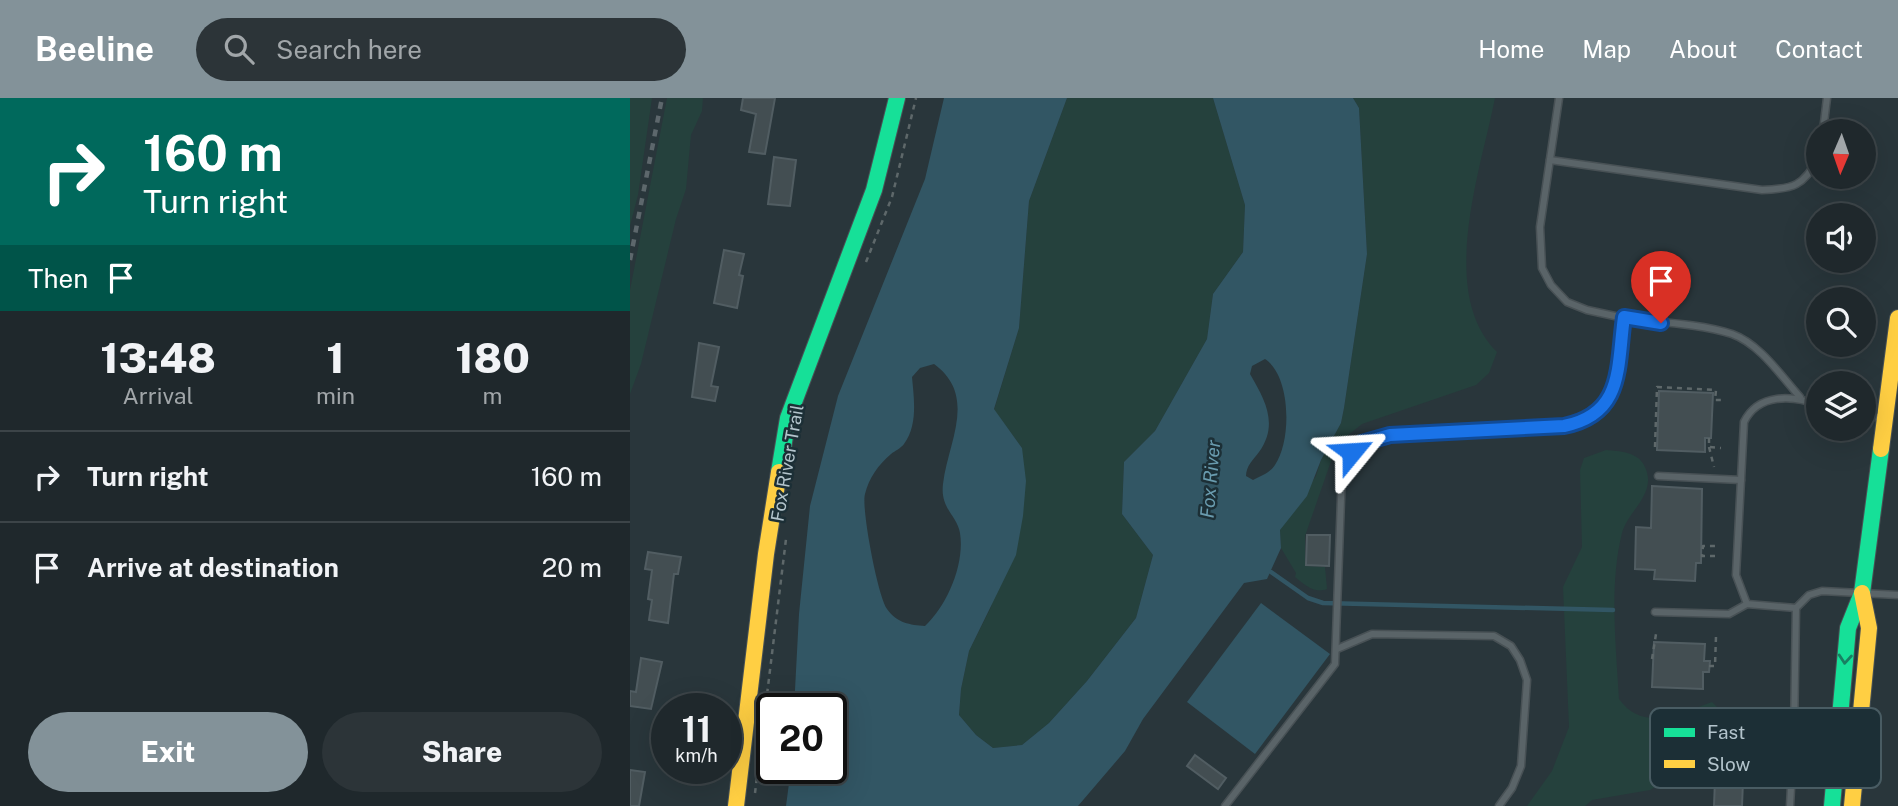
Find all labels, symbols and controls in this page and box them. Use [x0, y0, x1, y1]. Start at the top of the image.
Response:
search box [196, 18, 686, 81]
text: Beeline [35, 30, 154, 68]
icon: search [220, 30, 258, 68]
text: Search here [276, 34, 422, 65]
text: Home [1478, 35, 1544, 63]
text: Map [1582, 35, 1631, 63]
text: About [1669, 35, 1737, 63]
text: Contact [1775, 35, 1863, 63]
north arrow [1806, 119, 1876, 189]
map controls [1806, 119, 1876, 441]
text: 160 m [143, 124, 283, 182]
icon: right [28, 126, 119, 217]
text: Turn right [143, 183, 288, 220]
button: sound [1806, 203, 1876, 273]
pin [1631, 251, 1691, 323]
icon: arrive [102, 259, 140, 297]
icon: arrive [1642, 262, 1680, 300]
text: Then [28, 263, 88, 294]
button: search [1806, 287, 1876, 357]
text: 13:48 [100, 333, 216, 382]
text: 1 [326, 333, 345, 382]
text: 180 [455, 333, 530, 382]
button: layers [1806, 371, 1876, 441]
text: Arrival [123, 382, 194, 409]
text: min [316, 382, 355, 409]
text: m [483, 382, 502, 409]
street label: Fox River Trail [766, 403, 808, 523]
position arrow [1315, 415, 1389, 489]
water label: Fox River [1196, 438, 1224, 519]
icon: right [28, 458, 66, 496]
text: Turn right [87, 461, 209, 492]
text: 160 m [531, 461, 602, 492]
icon: arrive [28, 549, 66, 587]
text: Arrive at destination [87, 552, 339, 583]
text: 20 m [542, 552, 602, 583]
one-way arrow [1838, 654, 1853, 665]
speed limit sign: 20 [756, 693, 847, 784]
legend [1650, 708, 1881, 788]
text: 11 [682, 709, 711, 750]
button: Exit [28, 712, 308, 792]
button: Share [322, 712, 602, 792]
text: Fast [1707, 721, 1745, 743]
text: km/h [675, 745, 718, 766]
text: Slow [1707, 753, 1751, 775]

